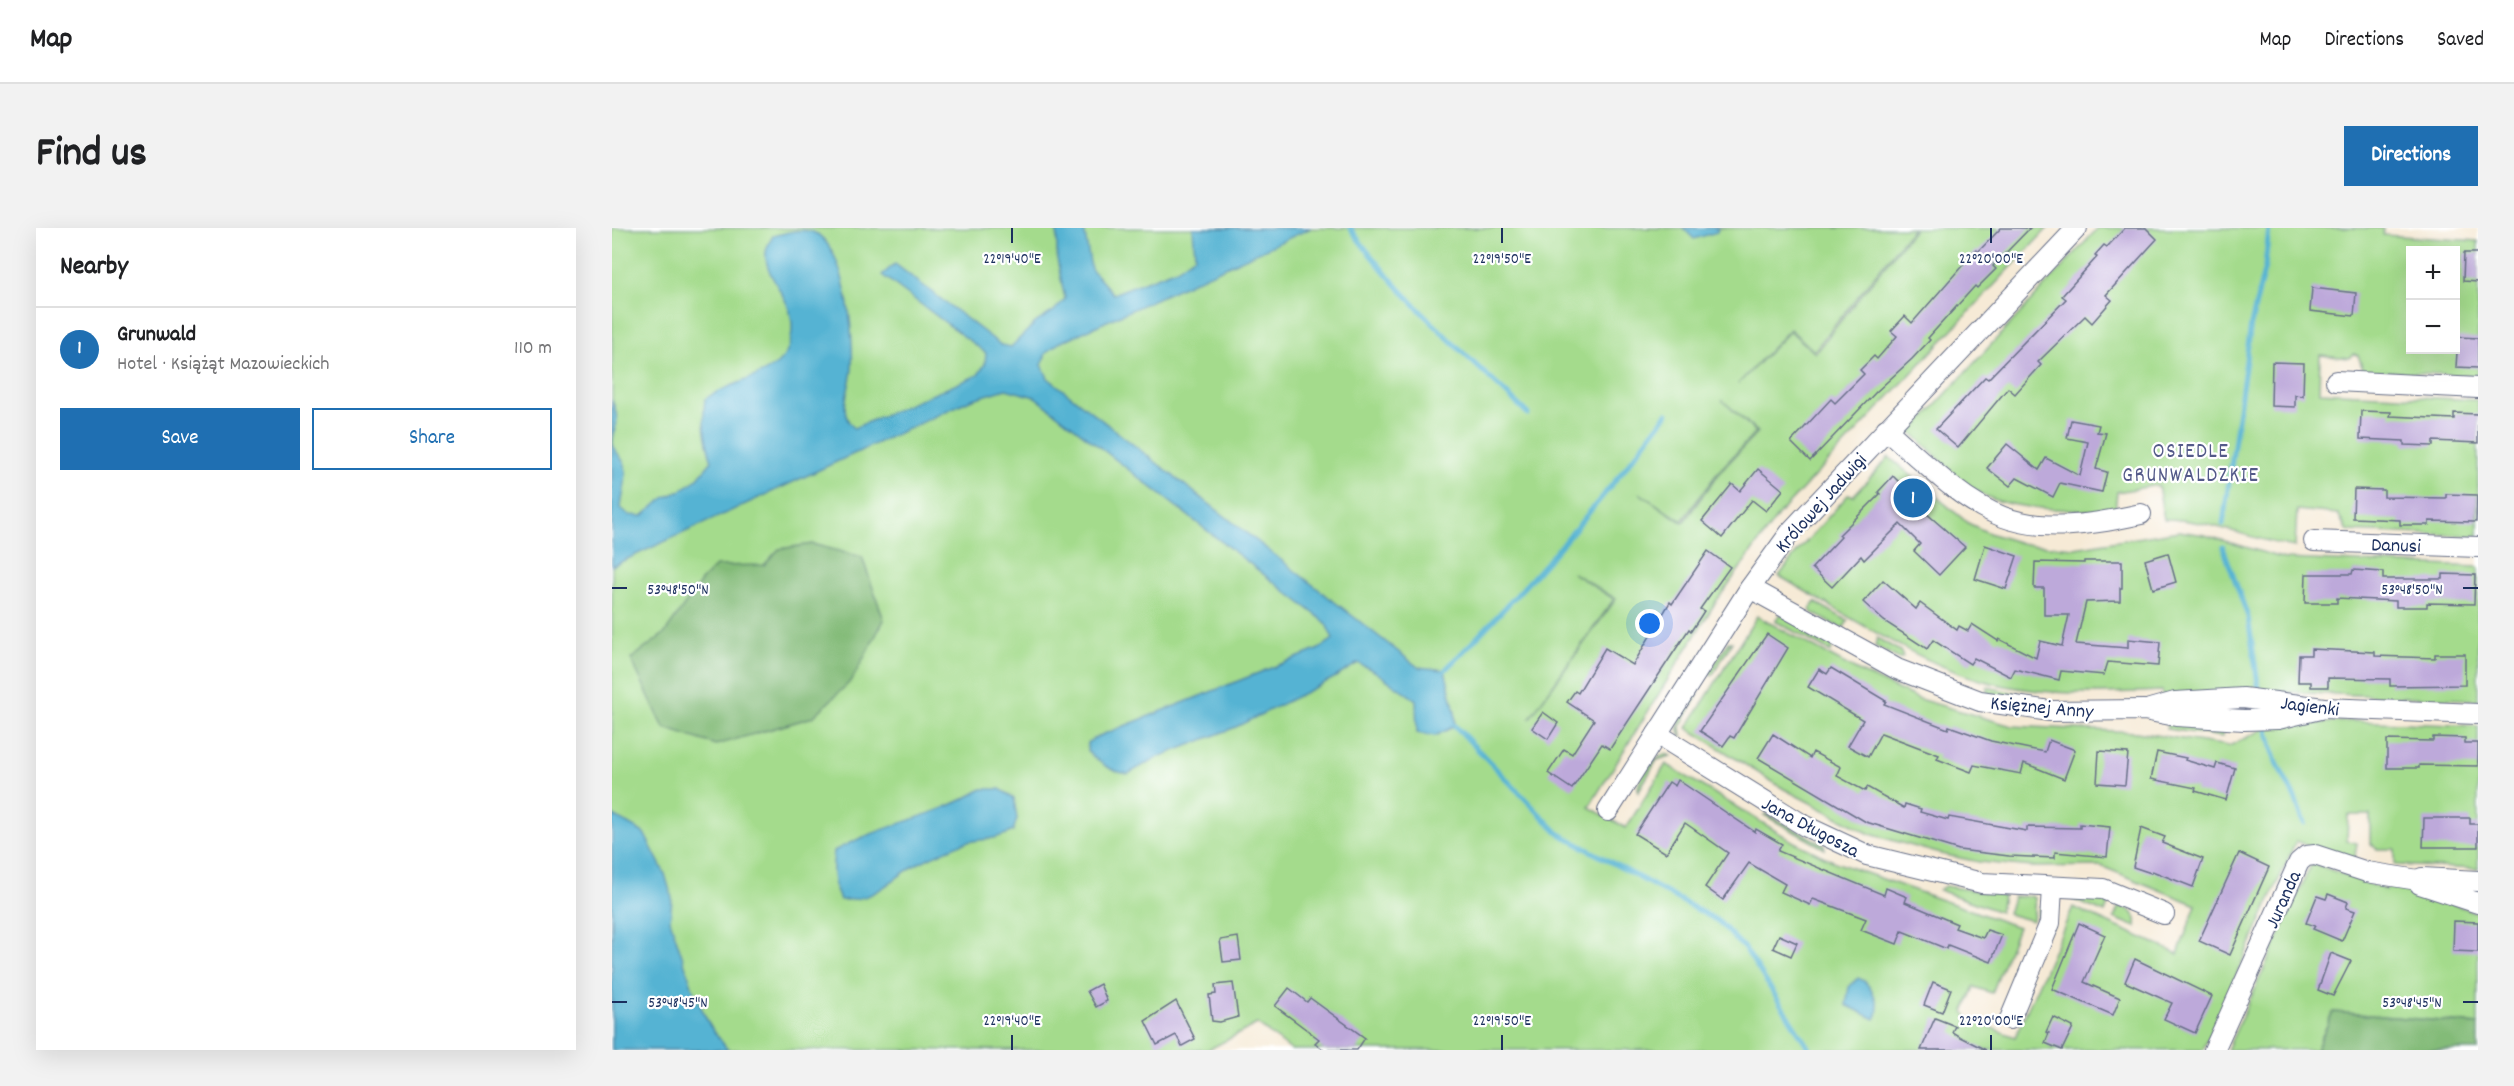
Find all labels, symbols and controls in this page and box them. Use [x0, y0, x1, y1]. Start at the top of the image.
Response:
text: Map [30, 21, 72, 61]
text: Map [2260, 26, 2291, 56]
text: Directions [2324, 26, 2404, 56]
text: Saved [2437, 26, 2484, 56]
text: Find us [36, 126, 147, 186]
button: Directions [2344, 126, 2478, 186]
map controls [2406, 246, 2460, 354]
button: + [2406, 246, 2460, 300]
text: Nearby [60, 249, 128, 286]
text: 22°19'40"E [983, 249, 1041, 271]
text: 22°19'50"E [1473, 249, 1531, 271]
text: 22°20'00"E [1959, 249, 2023, 271]
button: − [2406, 300, 2460, 354]
text: Grunwald [117, 320, 196, 351]
text: 1 [77, 335, 82, 363]
text: 110 m [514, 335, 552, 363]
text: Hotel · Książąt Mazowieckich [117, 351, 329, 379]
button: Save [60, 408, 300, 470]
button: Share [312, 408, 552, 470]
district label: OSIEDLE GRUNWALDZKIE [2122, 438, 2260, 492]
street label: Królowej Jadwigi [1770, 448, 1875, 560]
pin: 1 [1894, 476, 1932, 520]
street label: Danusi [2371, 532, 2422, 562]
text: 53°48'50"N [647, 580, 709, 602]
text: 53°48'50"N [2381, 580, 2443, 602]
your location [1635, 609, 1664, 638]
street label: Jagienki [2279, 690, 2341, 726]
street label: Księżnej Anny [1989, 691, 2095, 728]
street label: Jana Długosza [1756, 791, 1864, 866]
street label: Juranda [2260, 866, 2310, 934]
text: 53°48'45"N [648, 993, 708, 1015]
text: 53°48'45"N [2382, 993, 2442, 1015]
text: 22°19'40"E [983, 1011, 1041, 1033]
text: 22°19'50"E [1473, 1011, 1531, 1033]
text: 22°20'00"E [1959, 1011, 2023, 1033]

